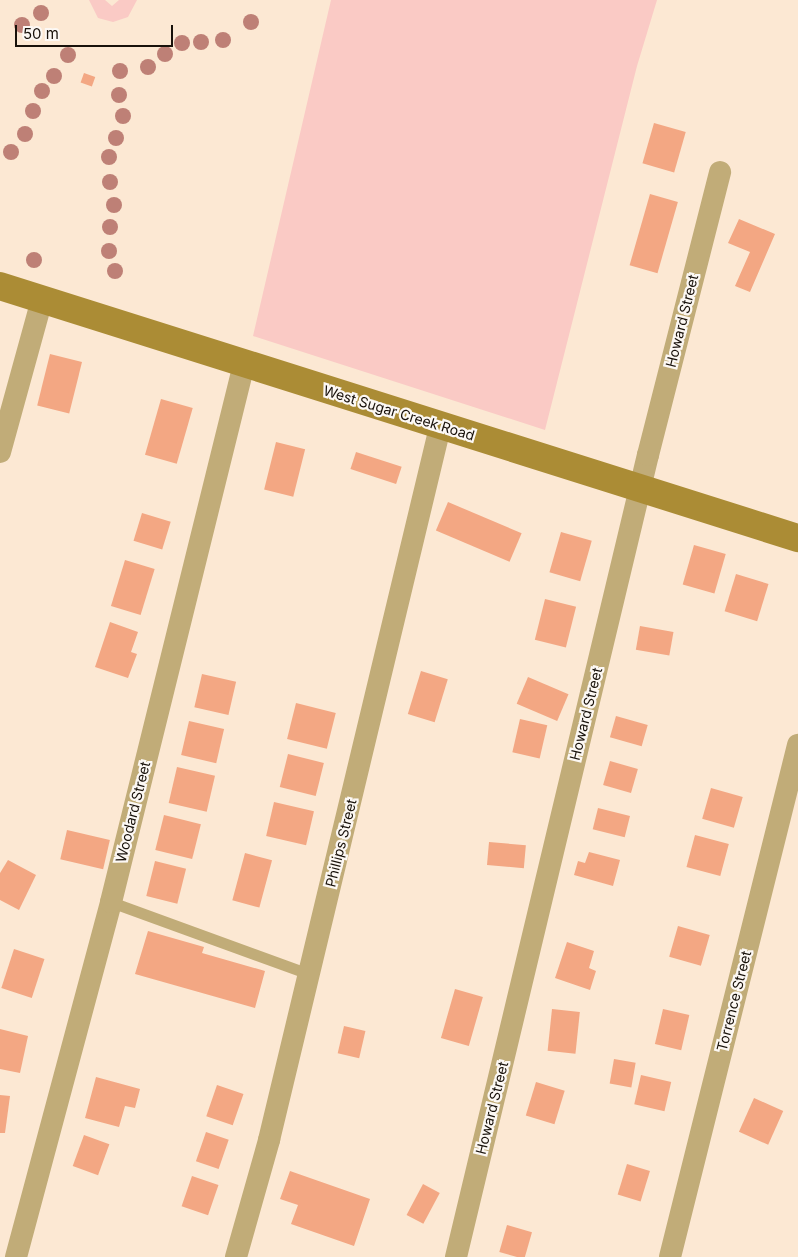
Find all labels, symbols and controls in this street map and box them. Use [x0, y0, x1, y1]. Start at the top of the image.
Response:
scale bar [18, 15, 175, 47]
text: 50 m [23, 24, 59, 43]
street label: Howard Street [662, 273, 702, 369]
street label: West Sugar Creek Road [321, 382, 477, 444]
street label: Howard Street [566, 666, 606, 762]
street label: Woodard Street [112, 760, 154, 864]
street label: Phillips Street [322, 797, 360, 889]
street label: Torrence Street [713, 949, 755, 1053]
street label: Howard Street [472, 1060, 512, 1156]

